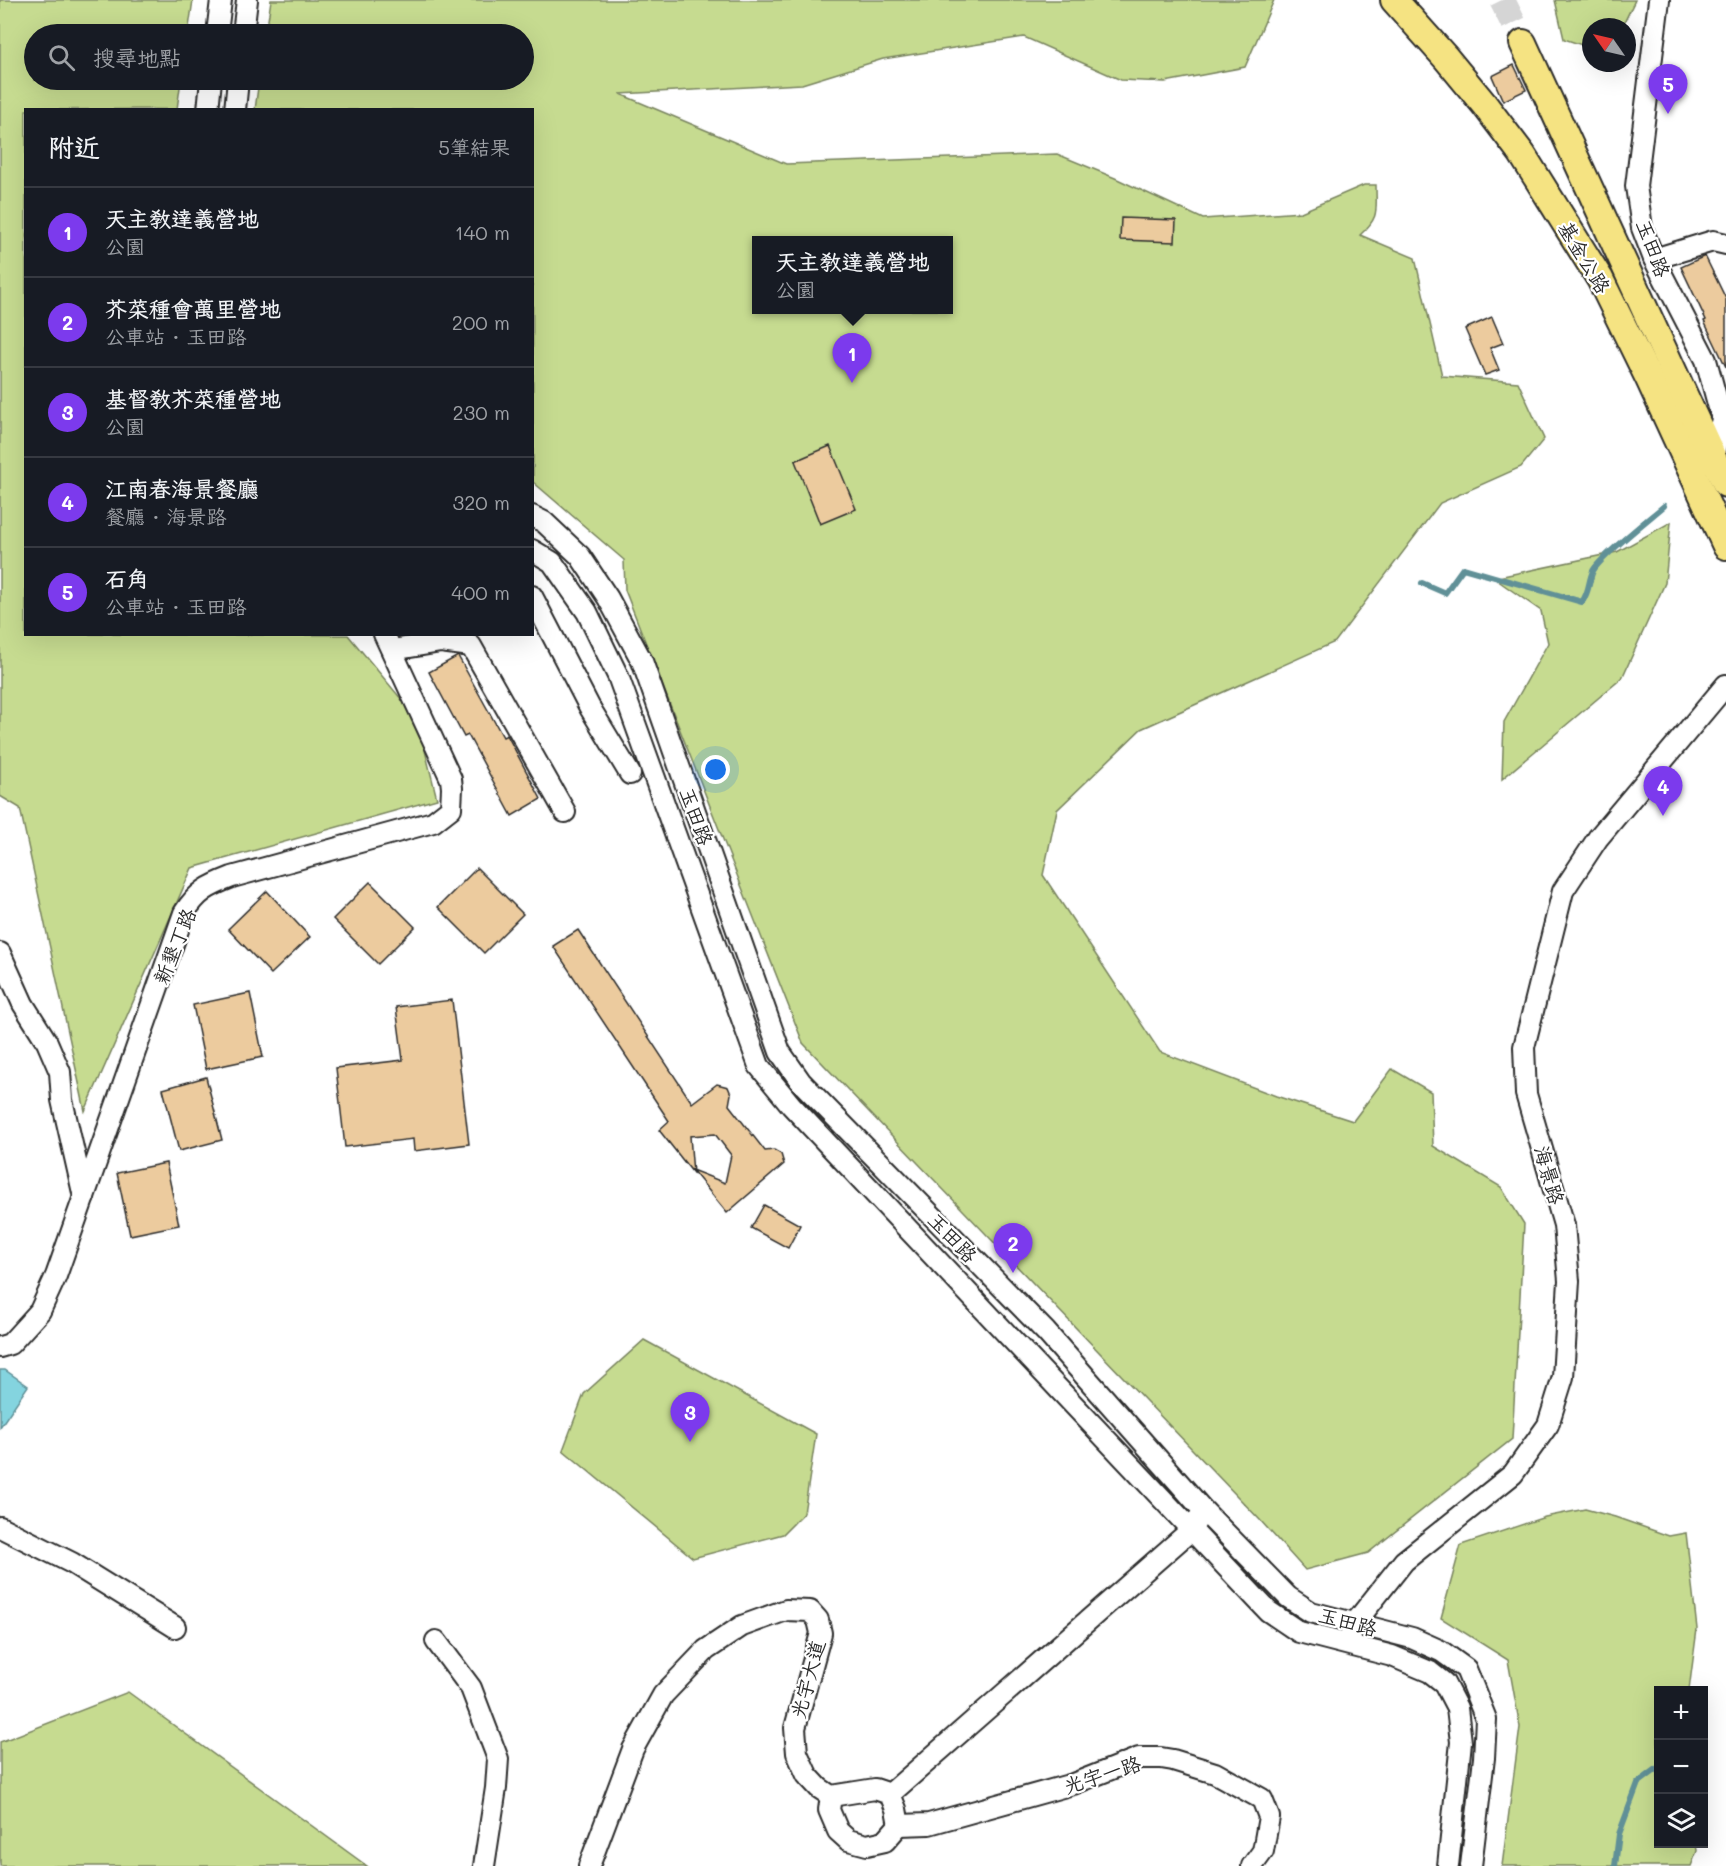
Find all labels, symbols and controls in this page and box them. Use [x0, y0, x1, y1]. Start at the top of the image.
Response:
north arrow [1582, 18, 1636, 72]
search box [24, 24, 534, 90]
icon: search [45, 41, 78, 74]
text: 搜尋地點 [93, 43, 181, 72]
pin: 5 [1648, 64, 1688, 114]
text: 附近 [48, 130, 100, 164]
text: 5筆結果 [438, 134, 510, 160]
text: 天主教達義營地 [105, 204, 259, 233]
street label: 玉田路 [1631, 215, 1677, 282]
street label: 基金公路 [1553, 216, 1617, 299]
text: 1 [63, 219, 72, 245]
text: 140 m [455, 219, 510, 245]
text: 公園 [105, 233, 145, 259]
popup [752, 236, 953, 314]
text: 天主教達義營地 [775, 247, 930, 276]
text: 公園 [775, 276, 815, 302]
text: 芥菜種會萬里營地 [105, 294, 281, 323]
text: 2 [62, 309, 73, 335]
text: 200 m [452, 309, 510, 335]
text: 公車站 · 玉田路 [105, 323, 247, 349]
pin: 1 [832, 334, 872, 383]
text: 基督教芥菜種營地 [105, 384, 281, 413]
text: 3 [62, 399, 74, 425]
text: 230 m [452, 399, 510, 425]
text: 公園 [105, 413, 145, 439]
text: 江南春海景餐廳 [105, 474, 259, 503]
text: 4 [61, 489, 74, 515]
text: 320 m [452, 489, 510, 515]
text: 餐廳 · 海景路 [105, 503, 227, 529]
text: 石角 [105, 564, 149, 593]
text: 5 [62, 579, 73, 605]
text: 400 m [451, 579, 510, 605]
text: 公車站 · 玉田路 [105, 593, 247, 619]
your location [701, 755, 730, 784]
pin: 4 [1644, 766, 1682, 816]
street label: 玉田路 [675, 783, 720, 850]
street label: 新墾丁路 [147, 903, 201, 988]
street label: 海景路 [1529, 1143, 1571, 1208]
street label: 玉田路 [923, 1206, 984, 1268]
pin: 2 [994, 1224, 1032, 1273]
pin: 3 [670, 1392, 710, 1442]
street label: 玉田路 [1316, 1601, 1381, 1642]
street label: 光宇大道 [784, 1637, 830, 1721]
map controls [1654, 1686, 1708, 1848]
button: + [1654, 1686, 1708, 1740]
button: − [1654, 1740, 1708, 1794]
street label: 光宇一路 [1060, 1749, 1145, 1799]
button: layers [1654, 1794, 1708, 1848]

